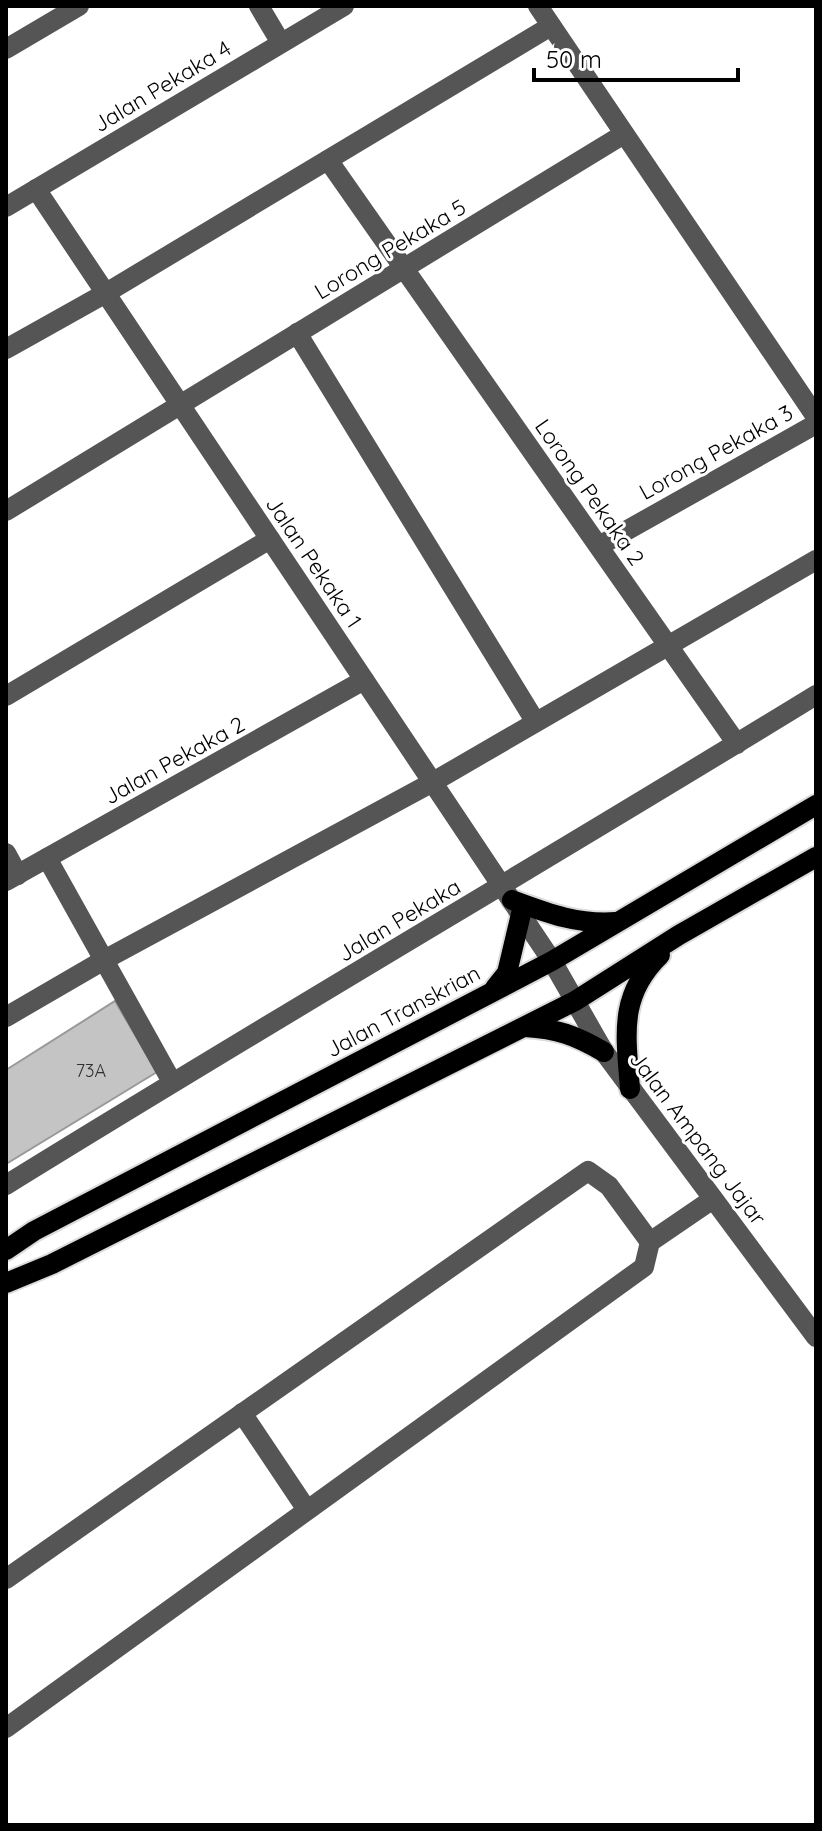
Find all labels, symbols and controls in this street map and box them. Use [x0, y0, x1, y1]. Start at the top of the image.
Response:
scale bar [534, 32, 738, 82]
street label: Jalan Pekaka 4 [88, 34, 236, 138]
text: 50 m [546, 44, 602, 74]
street label: Lorong Pekaka 5 [309, 193, 471, 305]
street label: Lorong Pekaka 3 [634, 398, 798, 506]
street label: Lorong Pekaka 2 [529, 413, 651, 571]
street label: Jalan Pekaka 1 [260, 491, 368, 633]
street label: Jalan Pekaka 2 [99, 710, 249, 810]
street label: Jalan Pekaka [332, 872, 466, 968]
street label: Jalan Transkrian [321, 959, 485, 1063]
street label: Jalan Ampang Jajar [624, 1046, 773, 1231]
house number: 73A [76, 1059, 107, 1082]

